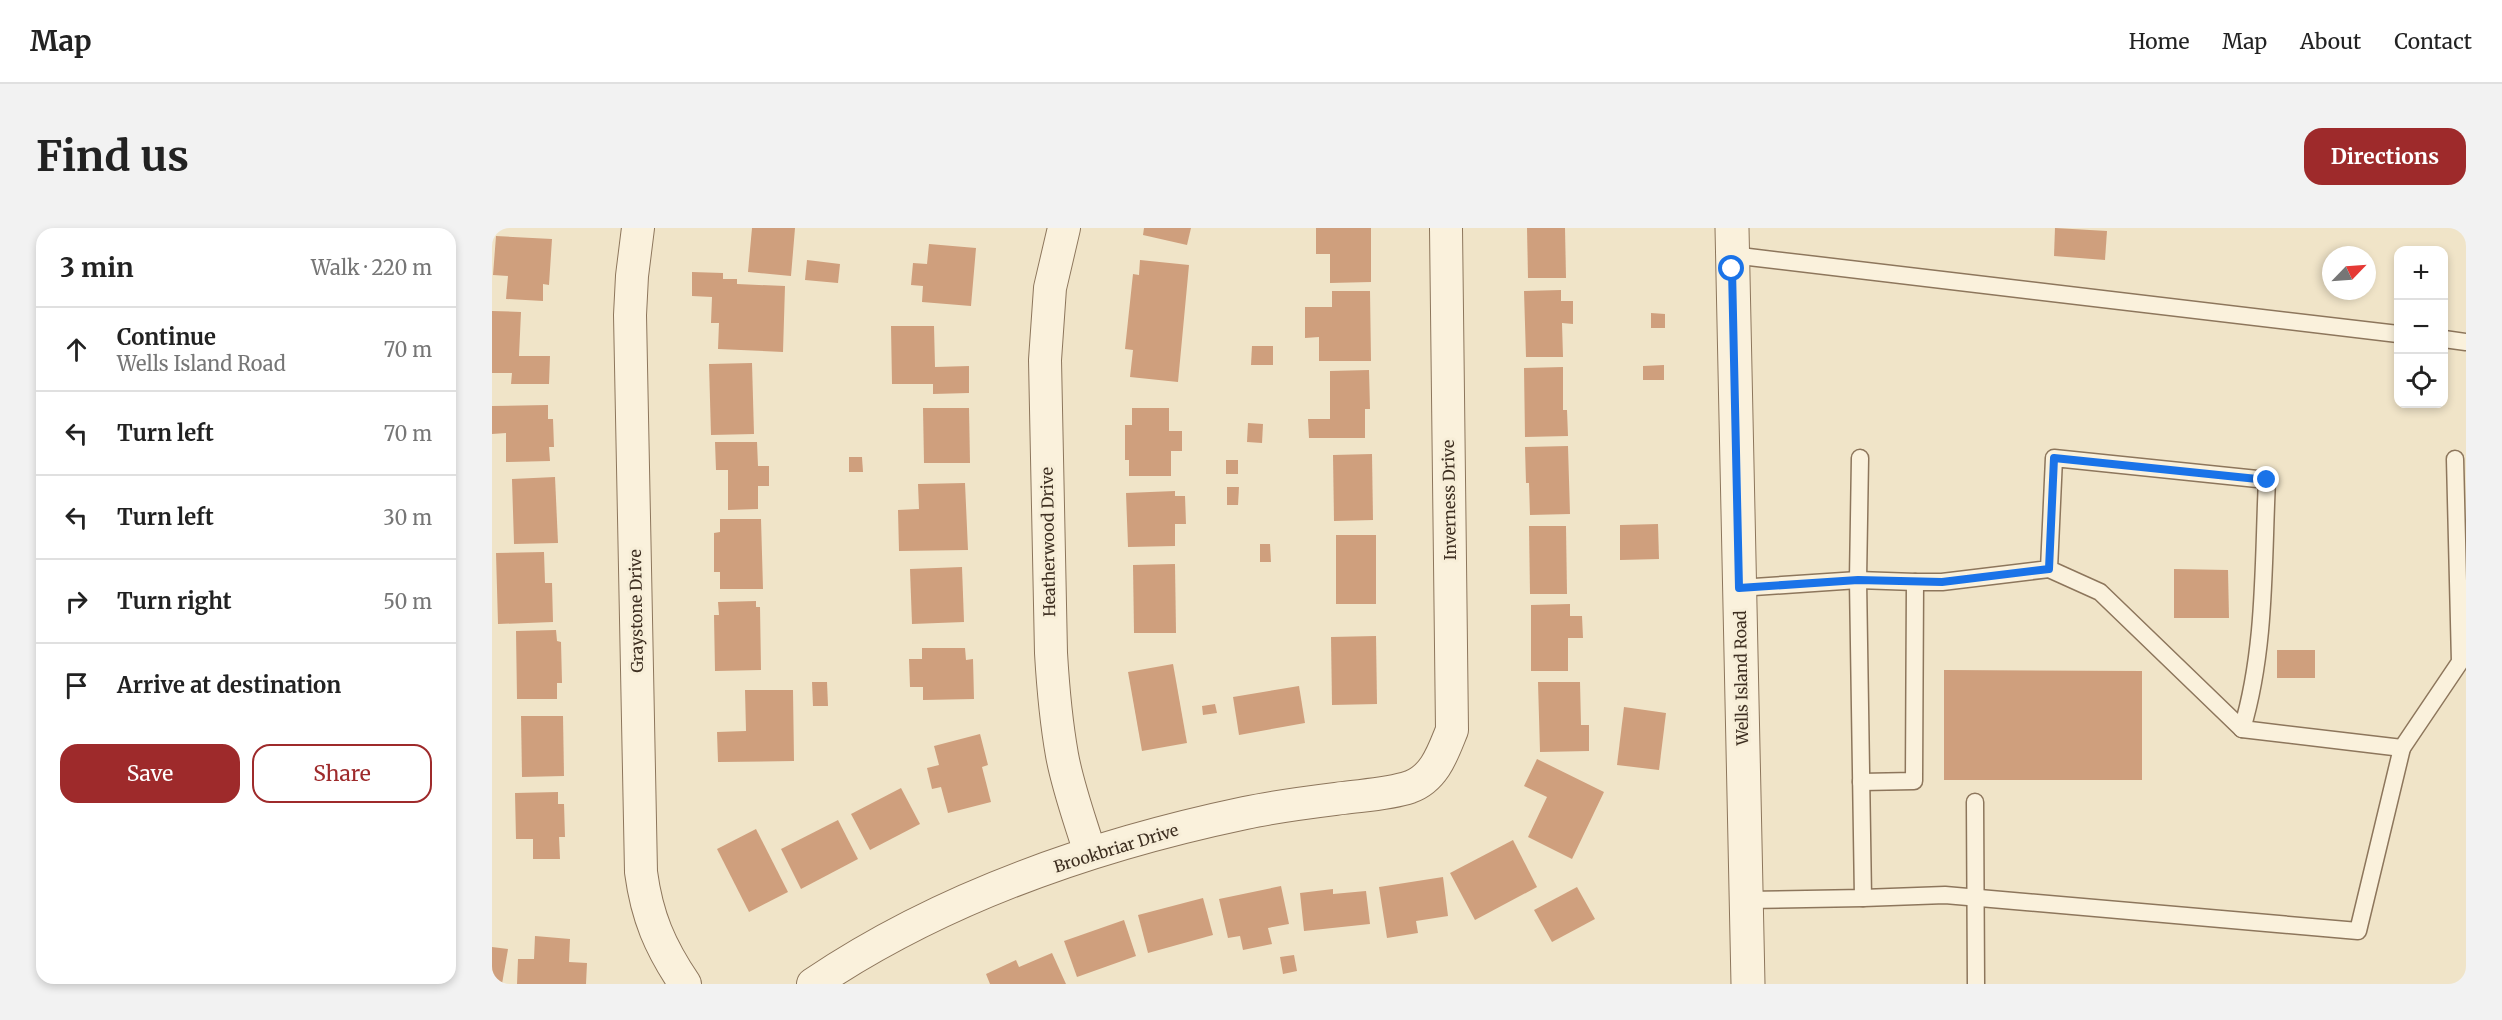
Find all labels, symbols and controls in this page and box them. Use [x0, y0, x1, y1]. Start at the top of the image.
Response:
text: Map [30, 23, 92, 59]
text: Home [2129, 28, 2189, 55]
text: Map [2222, 28, 2267, 55]
text: About [2300, 28, 2361, 55]
text: Contact [2394, 28, 2472, 55]
button: Directions [2304, 128, 2466, 185]
text: Find us [36, 130, 189, 182]
north arrow [2322, 246, 2376, 300]
map controls [2394, 246, 2448, 408]
button: + [2394, 246, 2448, 300]
text: 3 min [60, 251, 134, 284]
text: Walk · 220 m [311, 255, 432, 280]
route start [1718, 255, 1744, 281]
button: − [2394, 300, 2448, 354]
text: Continue [117, 323, 216, 351]
icon: ahead [60, 333, 93, 366]
text: 70 m [384, 337, 432, 362]
text: Wells Island Road [117, 351, 286, 376]
button: locate [2394, 354, 2448, 408]
icon: left [60, 417, 93, 450]
text: Turn left [117, 419, 214, 447]
text: 70 m [384, 421, 432, 446]
street label: Inverness Drive [1438, 440, 1460, 560]
route end [2253, 466, 2279, 492]
street label: Heatherwood Drive [1037, 467, 1059, 617]
icon: left [60, 501, 93, 534]
text: Turn left [117, 503, 214, 531]
text: 30 m [383, 505, 432, 530]
street label: Graystone Drive [625, 549, 647, 673]
icon: right [60, 585, 93, 618]
text: Turn right [117, 587, 231, 615]
text: 50 m [383, 589, 432, 614]
street label: Wells Island Road [1730, 610, 1752, 747]
icon: arrive [60, 669, 93, 702]
text: Arrive at destination [117, 671, 341, 699]
button: Save [60, 744, 240, 803]
button: Share [252, 744, 432, 803]
street label: Brookbriar Drive [1051, 820, 1181, 876]

